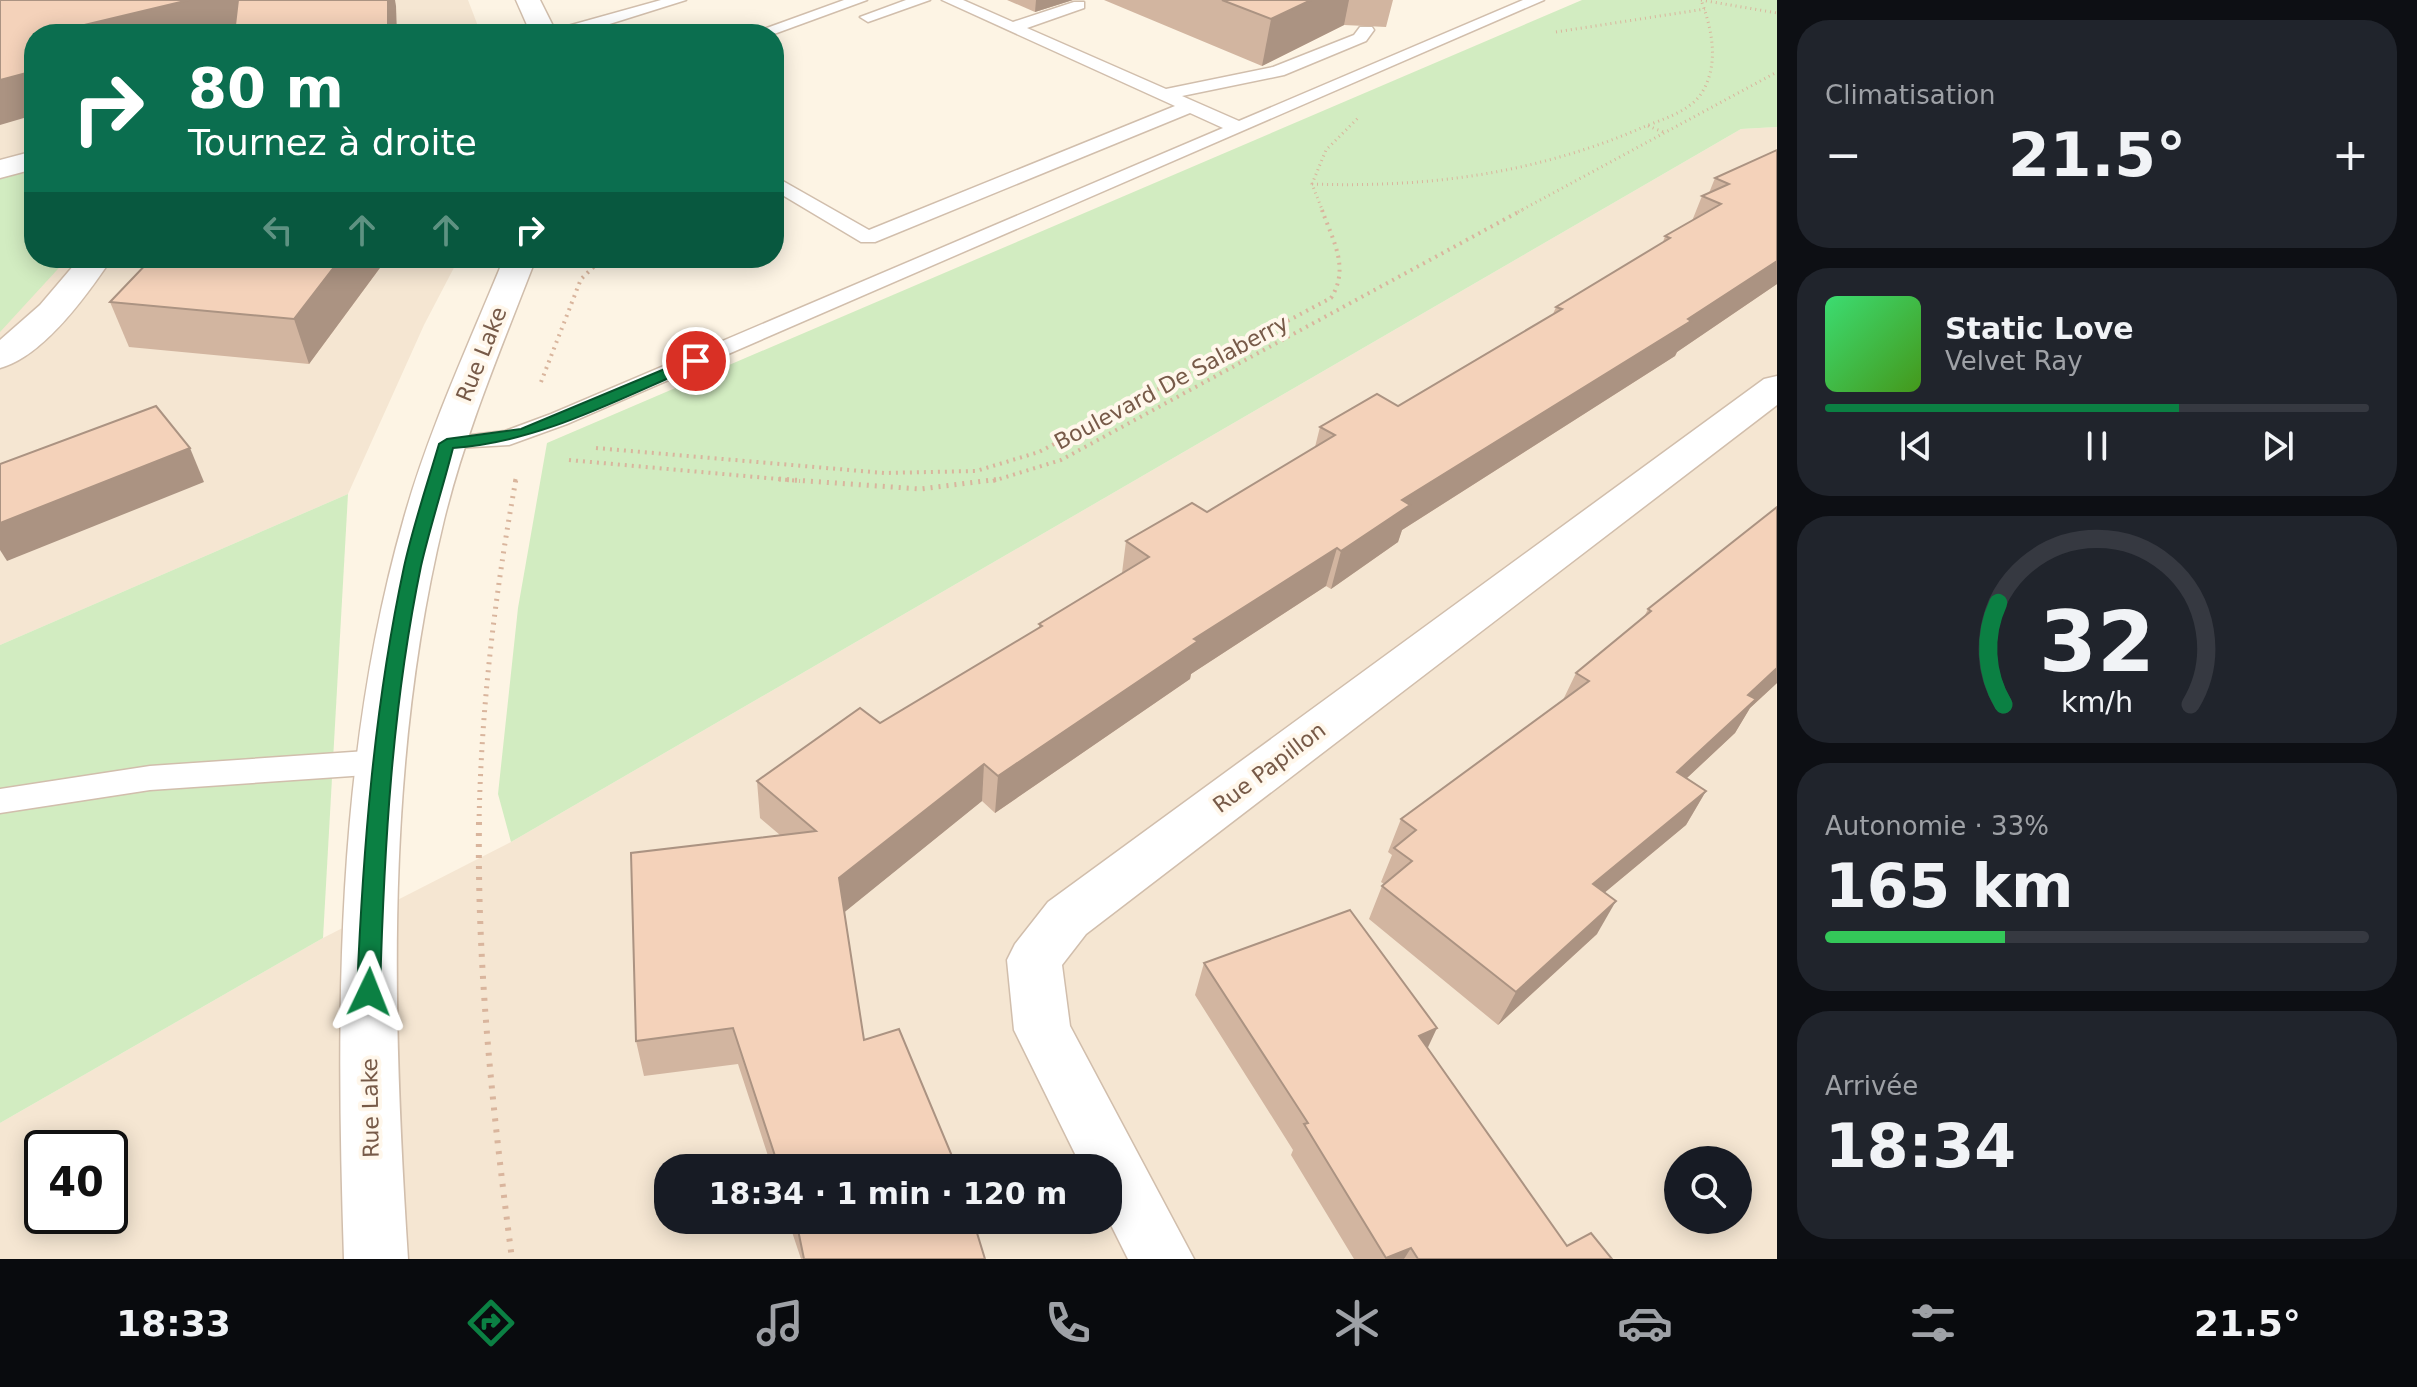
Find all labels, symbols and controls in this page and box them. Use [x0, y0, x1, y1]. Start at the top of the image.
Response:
text: 80 m [188, 55, 344, 120]
icon: right [56, 56, 160, 160]
text: Climatisation [1825, 80, 1996, 110]
text: 21.5° [2008, 120, 2186, 190]
text: Tournez à droite [188, 122, 477, 163]
text: − [1825, 129, 1862, 180]
text: + [2332, 129, 2369, 180]
icon: left [256, 208, 300, 252]
icon: ahead [340, 208, 384, 252]
icon: ahead [424, 208, 468, 252]
icon: right [508, 208, 552, 252]
street label: Rue Lake [451, 303, 512, 405]
street label: Boulevard De Salaberry [1050, 310, 1292, 455]
text: Static Love [1945, 311, 2134, 346]
pin [662, 327, 730, 395]
icon: arrive [674, 339, 718, 383]
text: Velvet Ray [1945, 346, 2083, 376]
icon: previous [1894, 424, 1938, 468]
icon: pause [2075, 424, 2119, 468]
icon: next [2256, 424, 2300, 468]
text: 32 [2039, 594, 2155, 691]
text: km/h [2061, 686, 2133, 720]
street label: Rue Papillon [1208, 717, 1330, 818]
text: Autonomie · 33% [1825, 811, 2049, 841]
text: 165 km [1825, 851, 2074, 921]
position arrow [327, 950, 411, 1034]
street label: Rue Lake [357, 1058, 384, 1158]
text: Arrivée [1825, 1071, 1918, 1101]
text: 18:34 [1825, 1111, 2016, 1181]
speed limit sign: 40 [24, 1130, 128, 1234]
map controls [1664, 1146, 1752, 1234]
button: search [1664, 1146, 1752, 1234]
text: 18:34 · 1 min · 120 m [709, 1176, 1067, 1211]
icon: directions [463, 1295, 519, 1351]
icon: music [752, 1295, 808, 1351]
icon: phone [1040, 1295, 1096, 1351]
icon: climate [1329, 1295, 1385, 1351]
icon: car [1617, 1295, 1673, 1351]
icon: filters [1905, 1295, 1961, 1351]
text: 18:33 [116, 1303, 231, 1344]
text: 21.5° [2194, 1303, 2301, 1344]

